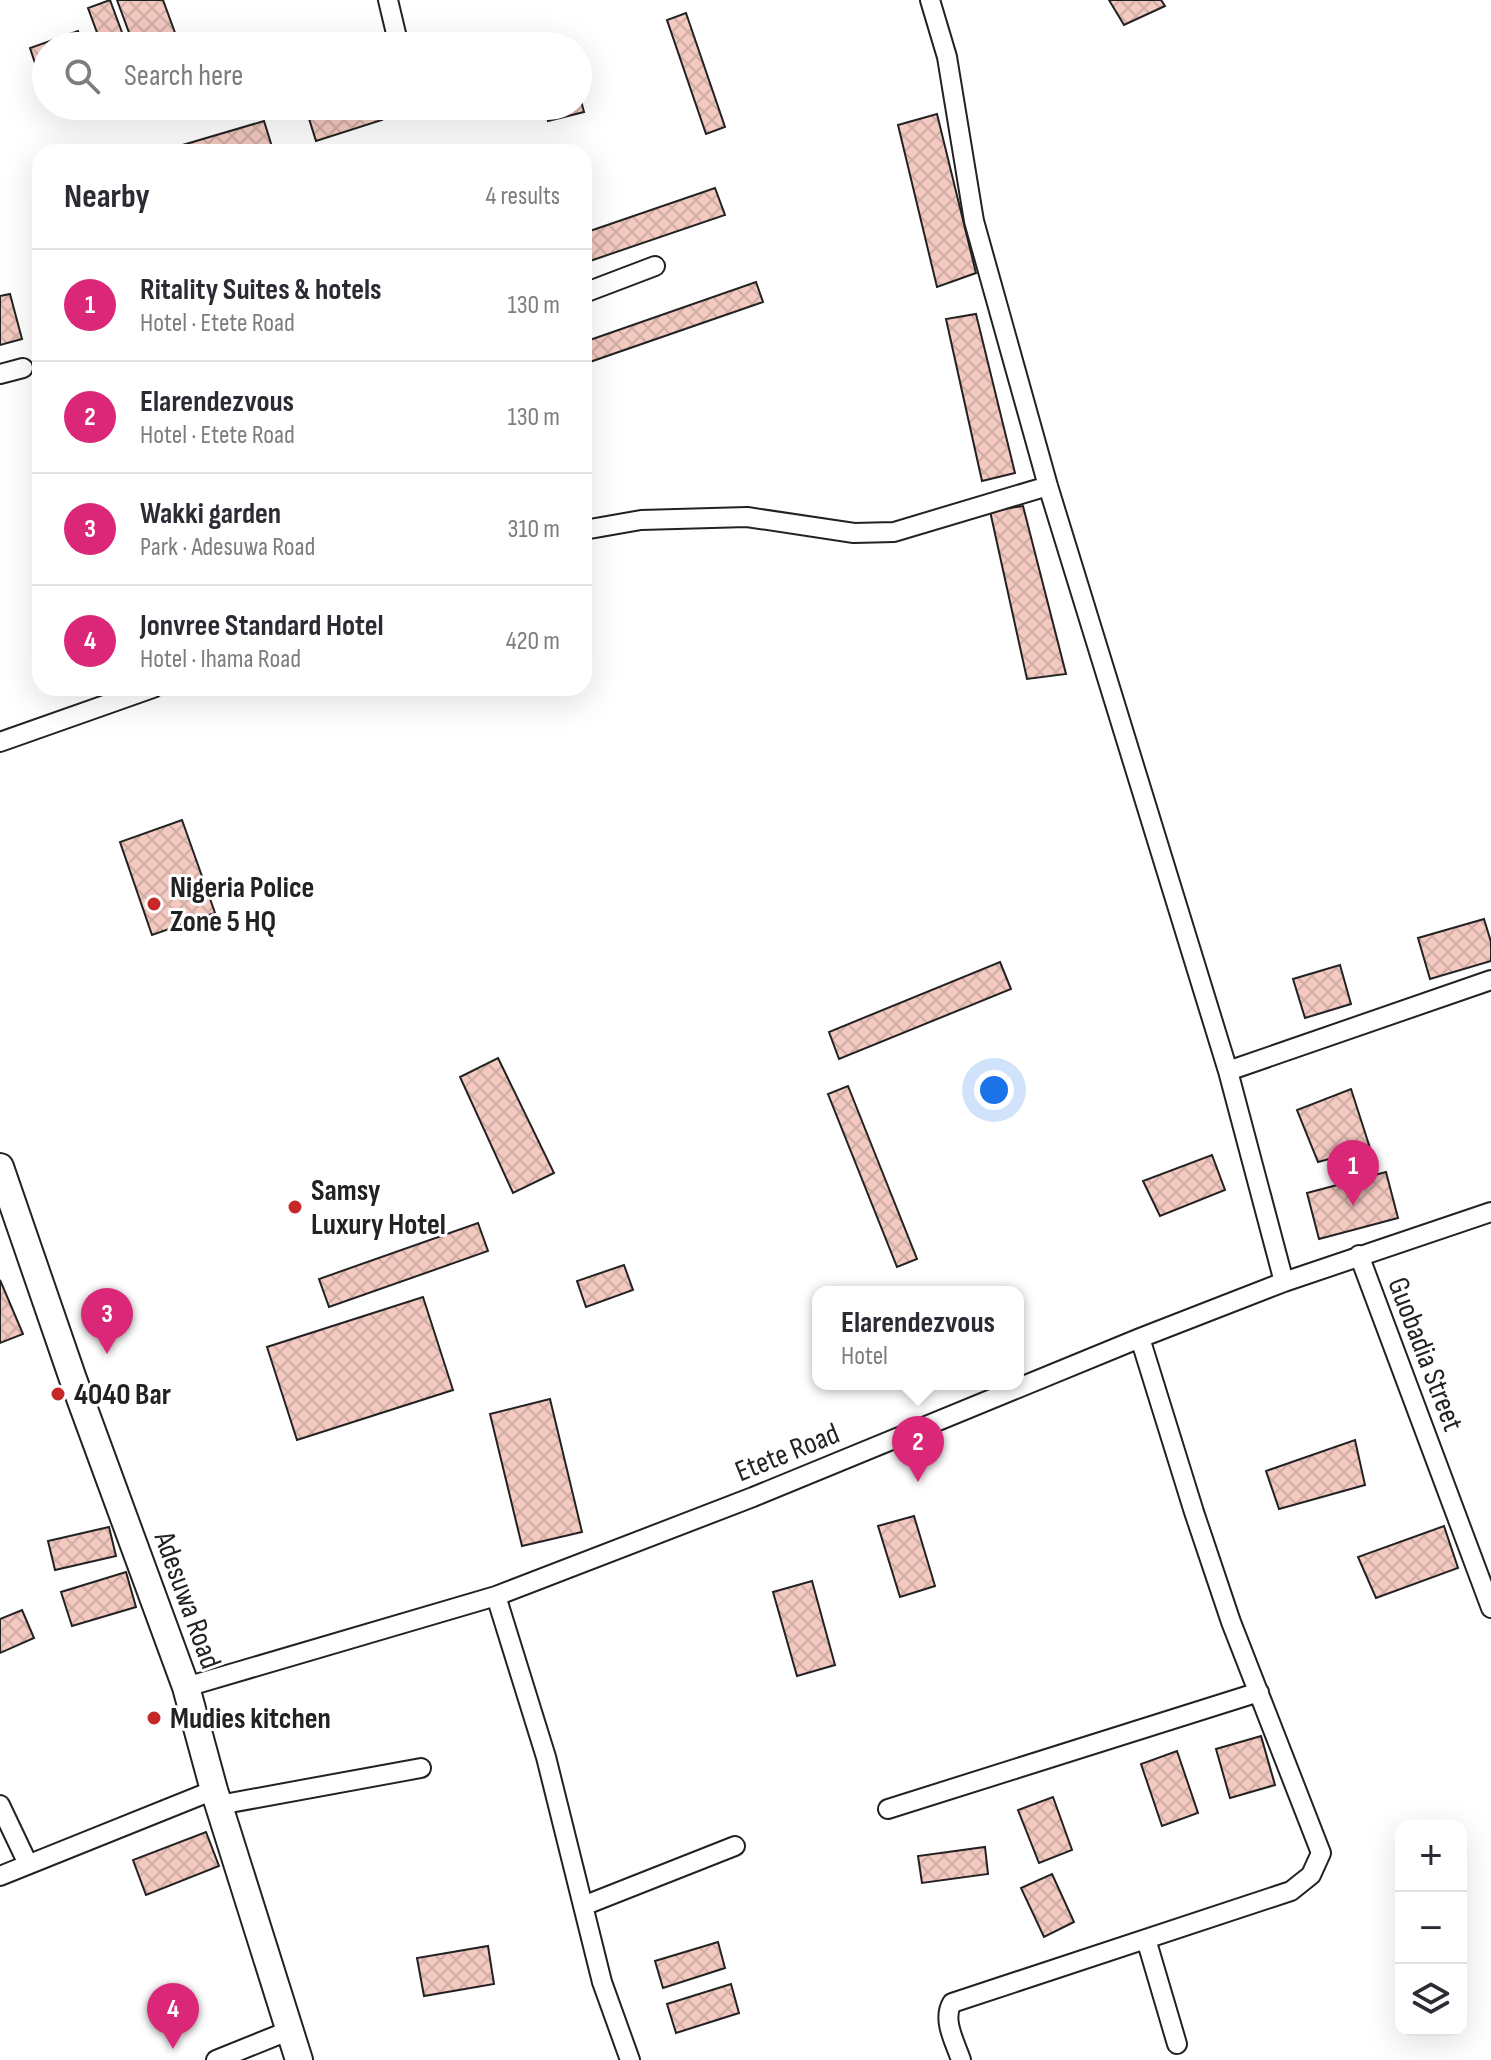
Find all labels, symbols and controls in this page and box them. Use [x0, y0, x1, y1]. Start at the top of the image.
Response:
search box [32, 32, 592, 120]
icon: search [60, 54, 104, 98]
text: Search here [124, 58, 243, 94]
text: Nearby [64, 176, 150, 217]
text: 4 results [485, 181, 560, 212]
text: Ritality Suites & hotels [140, 272, 382, 308]
text: 1 [85, 290, 95, 321]
text: 130 m [508, 290, 560, 321]
text: Hotel · Etete Road [140, 308, 295, 339]
text: Elarendezvous [140, 384, 294, 420]
text: 2 [84, 402, 96, 433]
text: 130 m [508, 402, 560, 433]
text: Hotel · Etete Road [140, 420, 295, 451]
text: Wakki garden [140, 496, 281, 532]
text: 3 [84, 514, 96, 545]
text: 310 m [508, 514, 560, 545]
text: Park · Adesuwa Road [140, 532, 315, 563]
text: Jonvree Standard Hotel [140, 608, 384, 644]
text: 4 [84, 626, 96, 657]
text: 420 m [506, 626, 560, 657]
text: Hotel · Ihama Road [140, 644, 301, 675]
place label: Nigeria Police Zone 5 HQ [170, 870, 314, 940]
marker: Nigeria Police Zone 5 HQ [145, 895, 163, 913]
your location [974, 1070, 1014, 1110]
pin: 1 [1327, 1140, 1379, 1206]
place label: Samsy Luxury Hotel [311, 1173, 446, 1243]
marker: Samsy Luxury Hotel [286, 1198, 304, 1216]
street label: Guobadia Street [1379, 1272, 1471, 1436]
popup [812, 1286, 1024, 1390]
pin: 3 [81, 1288, 133, 1354]
text: Elarendezvous [841, 1305, 995, 1341]
text: Hotel [841, 1341, 888, 1372]
place label: 4040 Bar [74, 1377, 171, 1413]
marker: 4040 Bar [49, 1385, 67, 1403]
street label: Etete Road [730, 1416, 845, 1490]
pin: 2 [892, 1416, 944, 1482]
street label: Adesuwa Road [145, 1526, 228, 1674]
place label: Mudies kitchen [170, 1701, 331, 1737]
marker: Mudies kitchen [145, 1709, 163, 1727]
map controls [1395, 1820, 1467, 2036]
button: + [1395, 1820, 1467, 1892]
button: − [1395, 1892, 1467, 1964]
button: layers [1395, 1964, 1467, 2036]
pin: 4 [147, 1983, 199, 2049]

